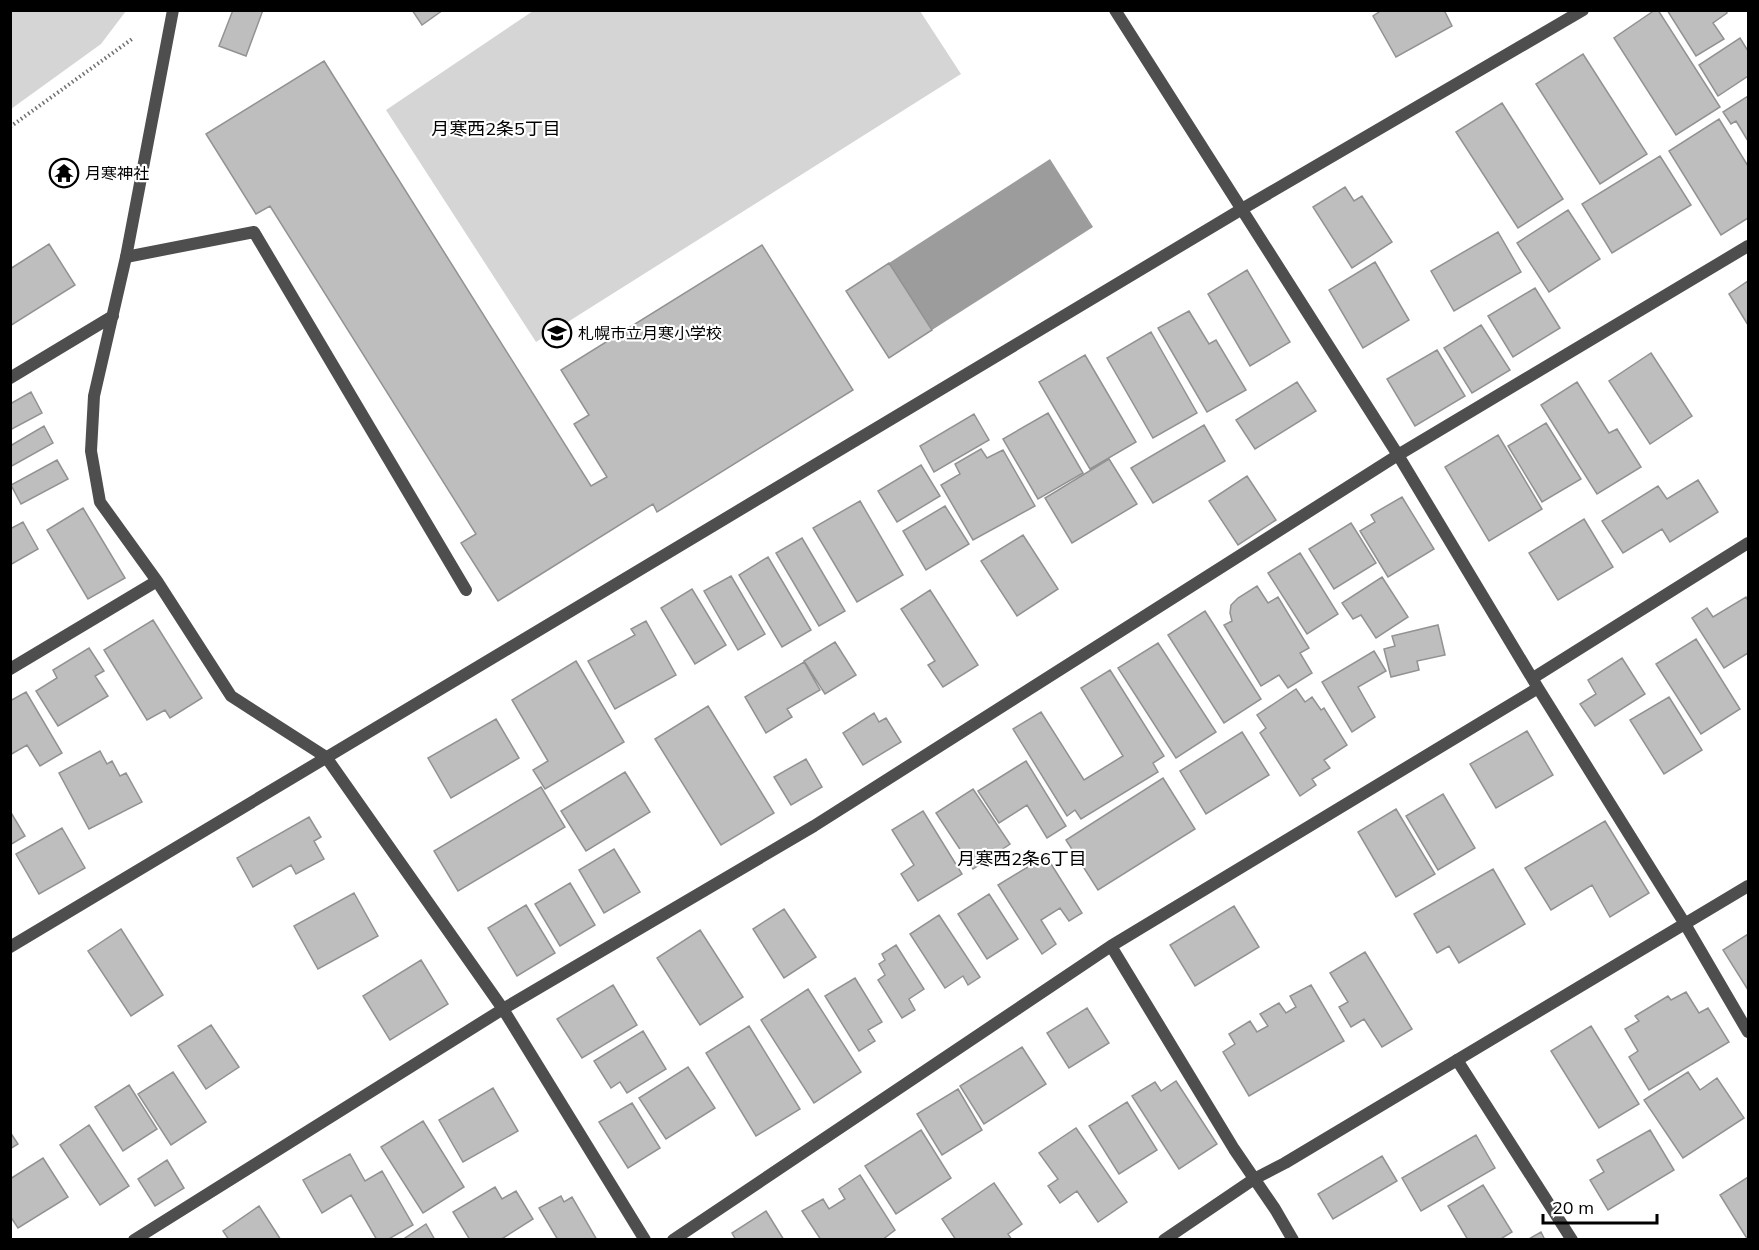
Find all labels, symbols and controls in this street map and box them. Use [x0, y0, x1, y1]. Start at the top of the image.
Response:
district label: 月寒西2条5丁目 [431, 117, 561, 140]
temple icon: 月寒神社 [48, 157, 80, 189]
place label: 月寒神社 [85, 163, 149, 183]
school or university icon: 札幌市立月寒小学校 [541, 317, 573, 349]
place label: 札幌市立月寒小学校 [578, 323, 722, 343]
district label: 月寒西2条6丁目 [957, 847, 1087, 870]
scale bar [1543, 1187, 1657, 1225]
text: 20 m [1552, 1196, 1594, 1219]

